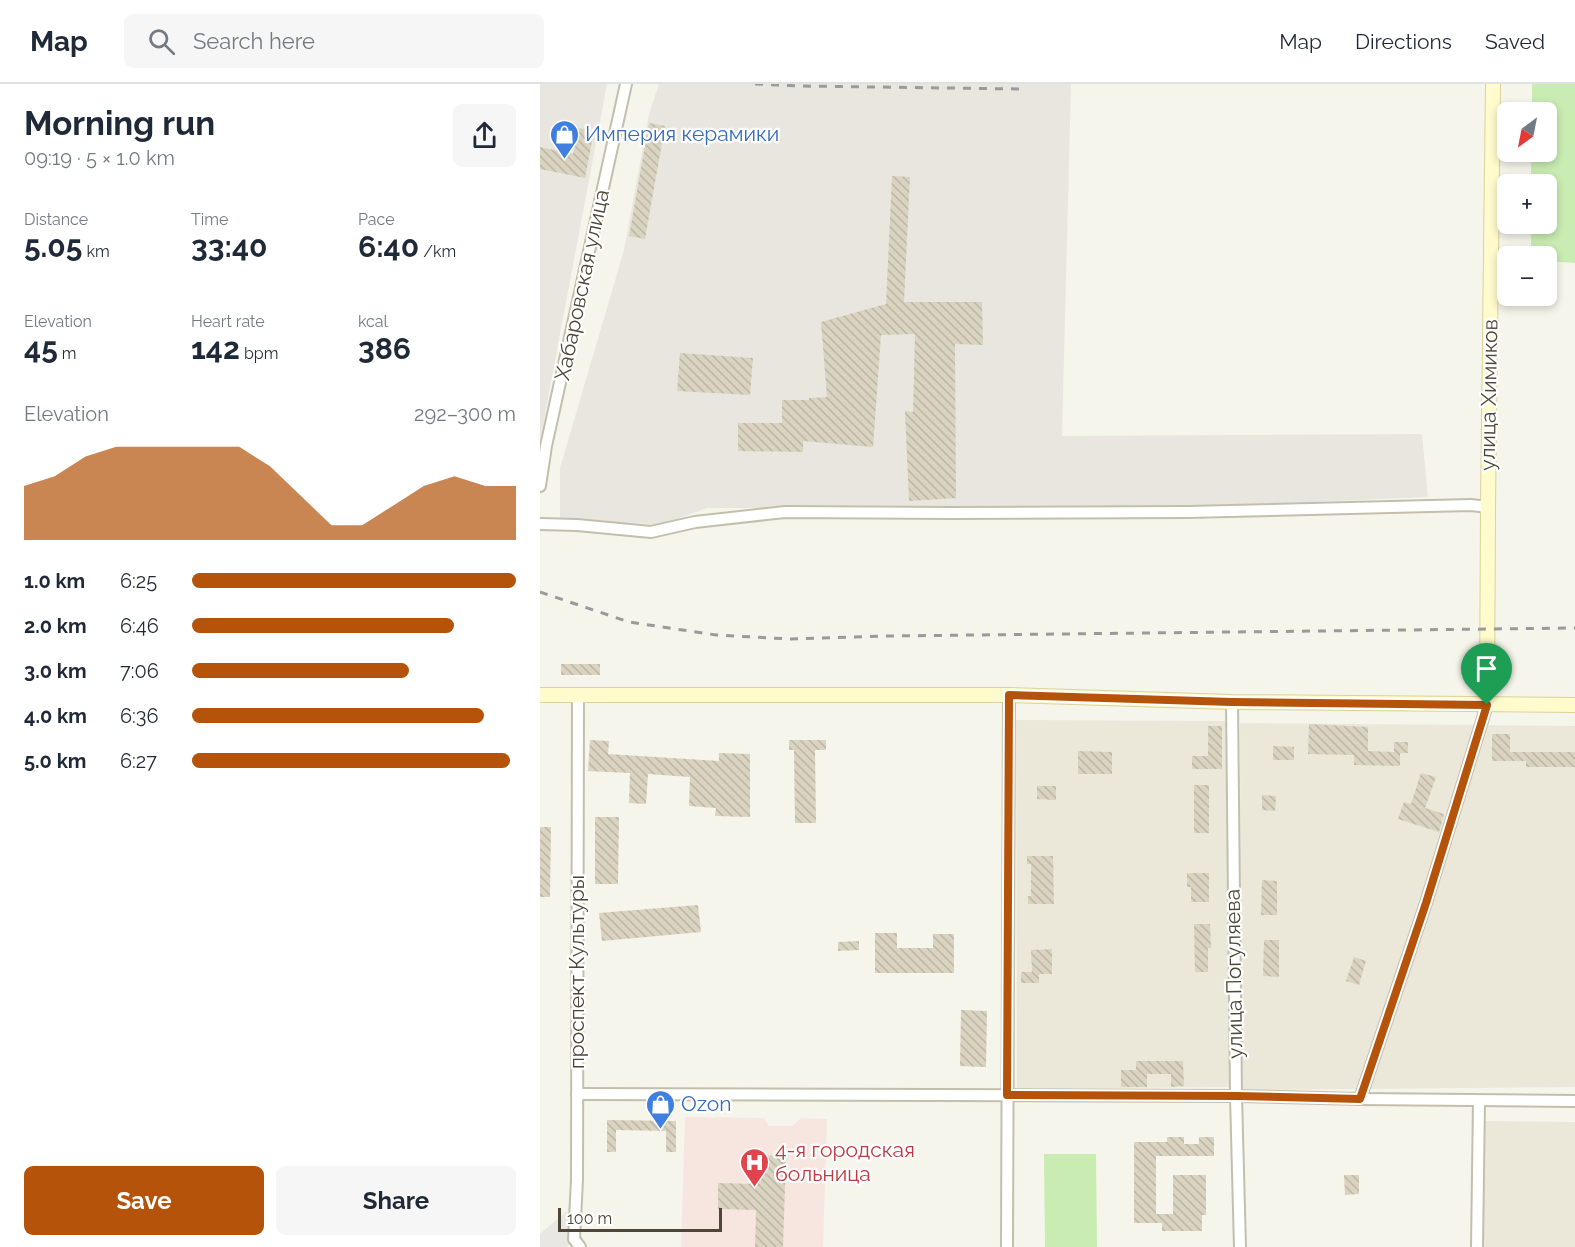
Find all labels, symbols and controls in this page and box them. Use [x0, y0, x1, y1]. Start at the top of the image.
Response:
search box [124, 14, 544, 68]
text: Map [30, 25, 88, 58]
icon: search [145, 25, 178, 58]
text: Search here [193, 28, 315, 54]
text: Map [1279, 29, 1322, 54]
text: Directions [1355, 29, 1452, 54]
text: Saved [1485, 29, 1545, 54]
north arrow [1497, 102, 1557, 162]
map controls [1497, 102, 1557, 306]
text: Morning run [24, 104, 215, 143]
button: share [453, 104, 516, 167]
shop icon: Империя керамики [548, 118, 580, 160]
place label: Империя керамики [585, 121, 779, 146]
text: 09:19 · 5 × 1.0 km [24, 146, 175, 170]
button: + [1497, 174, 1557, 234]
street label: Хабаровская улица [549, 187, 614, 383]
text: Distance [24, 210, 88, 229]
text: Time [191, 210, 228, 229]
text: Pace [358, 210, 395, 229]
text: 5.05 [24, 229, 82, 264]
text: 33:40 [191, 229, 267, 264]
text: 6:40 [358, 229, 419, 264]
text: km [82, 242, 110, 261]
text: /km [419, 242, 456, 261]
button: − [1497, 246, 1557, 306]
text: Elevation [24, 312, 92, 331]
text: Heart rate [191, 312, 265, 331]
text: kcal [358, 312, 388, 331]
street label: улица Химиков [1475, 319, 1502, 471]
text: 45 [24, 331, 58, 366]
text: 142 [191, 331, 240, 366]
text: 386 [358, 331, 411, 366]
text: m [58, 344, 77, 363]
text: bpm [240, 344, 278, 363]
text: Elevation [24, 402, 109, 426]
text: 292–300 m [414, 402, 516, 426]
text: 1.0 km [24, 569, 85, 593]
text: 6:25 [120, 569, 157, 593]
text: 2.0 km [24, 614, 87, 638]
text: 6:46 [120, 614, 159, 638]
pin [1461, 643, 1512, 705]
icon: arrive [1470, 652, 1503, 685]
text: 3.0 km [24, 659, 87, 683]
text: 7:06 [120, 659, 159, 683]
text: 4.0 km [24, 704, 87, 728]
text: 6:36 [120, 704, 159, 728]
text: 5.0 km [24, 749, 86, 773]
text: 6:27 [120, 749, 157, 773]
street label: проспект Культуры [564, 875, 589, 1069]
street label: улица Погуляева [1220, 889, 1247, 1059]
shop icon: Ozon [644, 1088, 676, 1130]
place label: Ozon [681, 1091, 732, 1116]
place label: 4-я городская больница [775, 1137, 915, 1186]
hospital icon: 4-я городская больница [738, 1146, 770, 1188]
button: Save [24, 1166, 264, 1235]
button: Share [276, 1166, 516, 1235]
scale bar [558, 1205, 722, 1232]
text: 100 m [567, 1209, 612, 1228]

